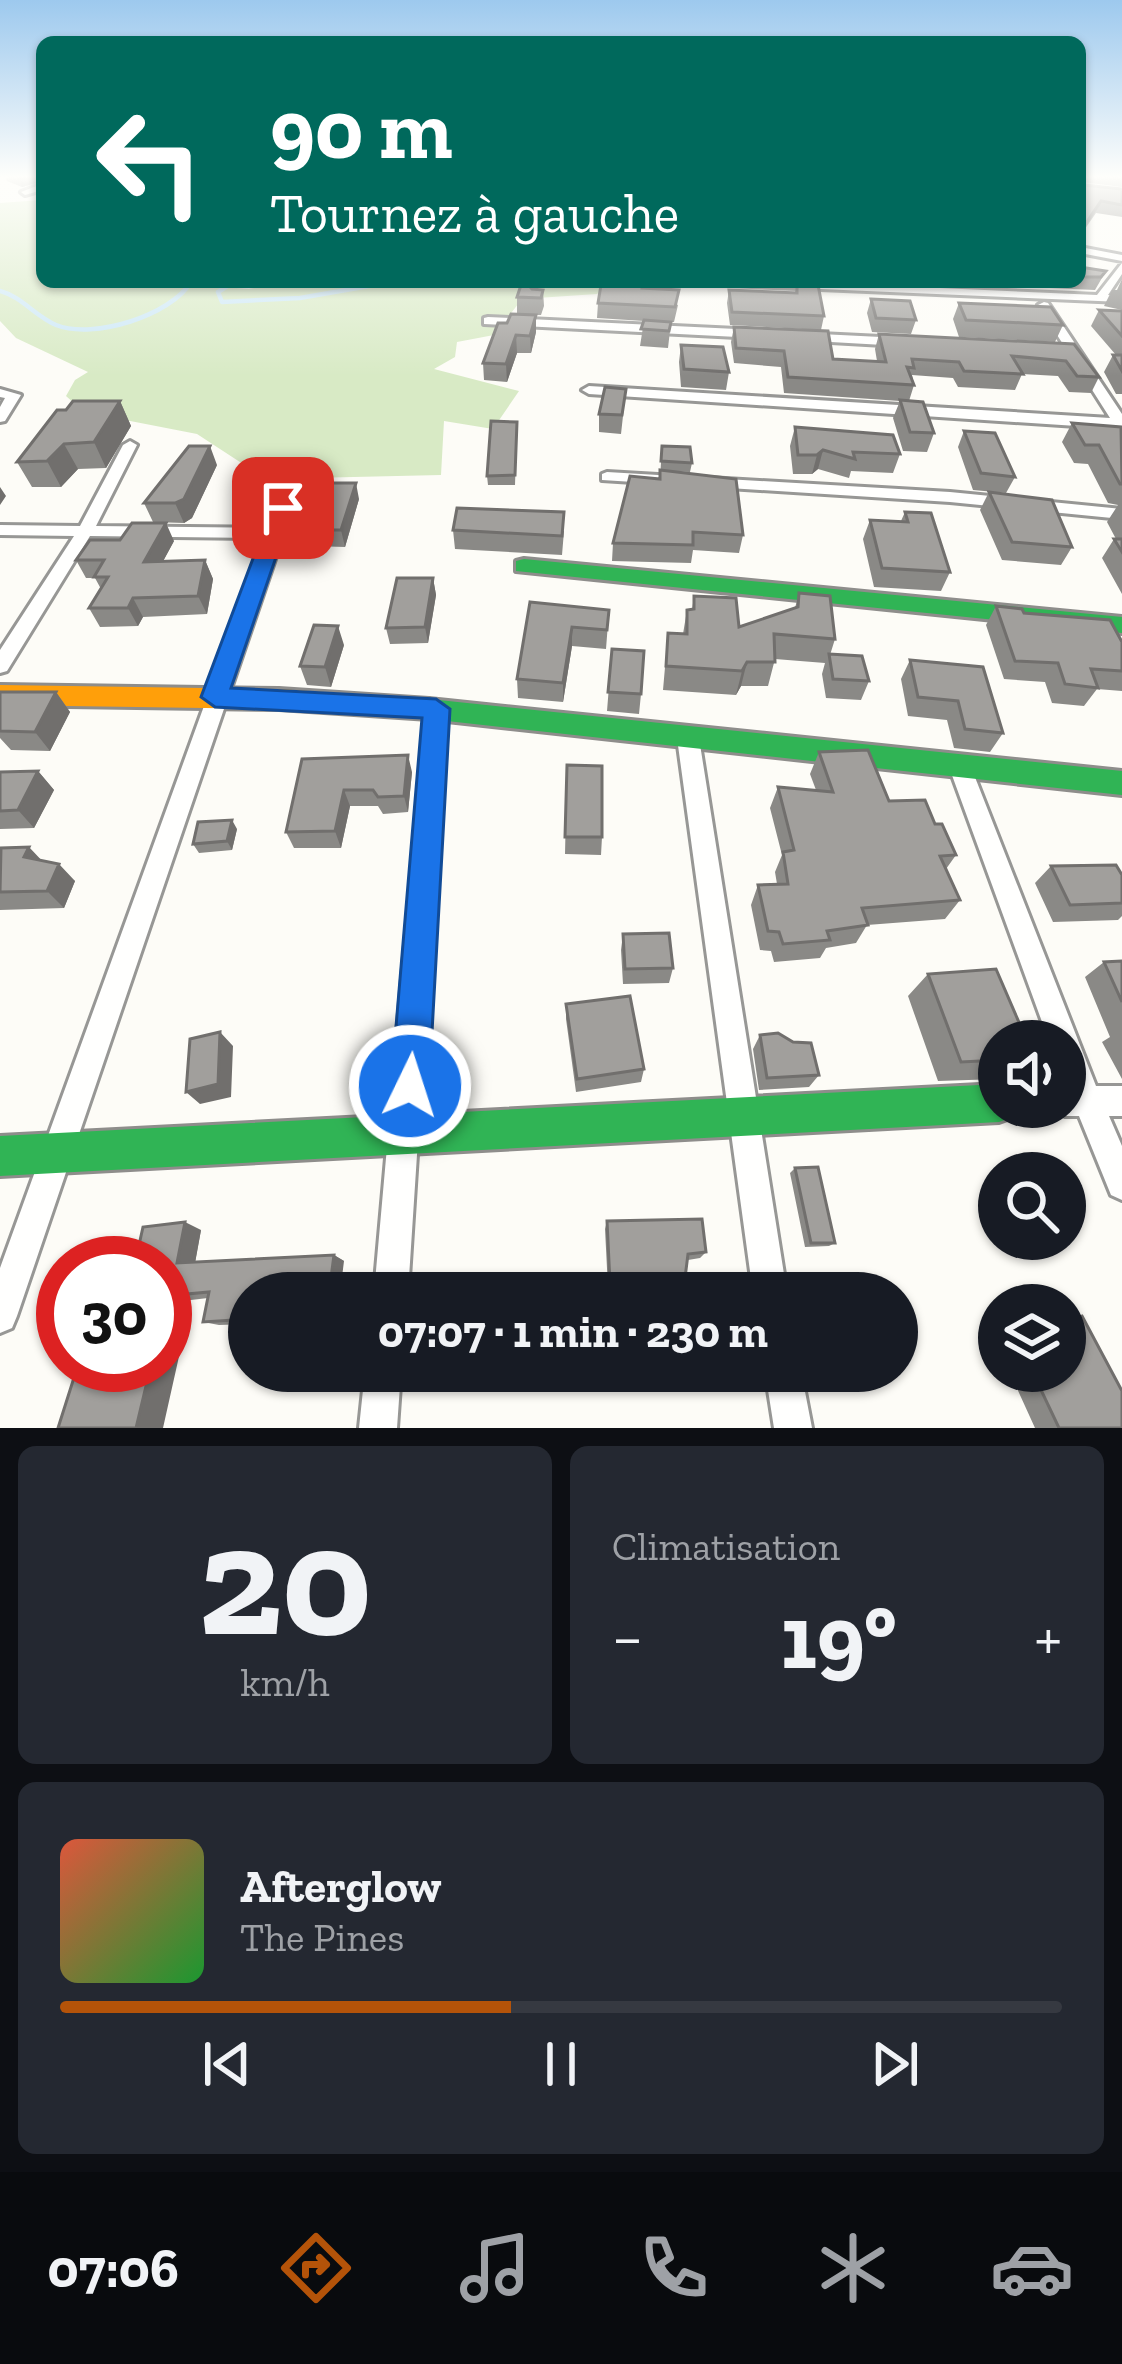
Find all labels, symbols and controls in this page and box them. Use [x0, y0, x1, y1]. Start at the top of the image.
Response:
text: 90 m [270, 79, 453, 180]
icon: left [72, 84, 228, 240]
text: Tournez à gauche [270, 181, 679, 246]
pin [232, 457, 334, 559]
icon: arrive [250, 475, 316, 541]
map controls [978, 1020, 1086, 1392]
button: sound [978, 1020, 1086, 1128]
position arrow [347, 1023, 473, 1149]
button: search [978, 1152, 1086, 1260]
speed limit sign: 30 [36, 1236, 192, 1392]
button: layers [978, 1284, 1086, 1392]
text: 07:07 · 1 min · 230 m [378, 1305, 768, 1359]
text: 20 [198, 1487, 372, 1674]
text: Climatisation [612, 1523, 840, 1570]
text: 19° [780, 1583, 897, 1691]
text: − [612, 1598, 643, 1677]
text: + [1034, 1598, 1062, 1677]
text: km/h [241, 1659, 330, 1706]
text: Afterglow [240, 1860, 441, 1914]
text: The Pines [240, 1914, 404, 1961]
icon: previous [194, 2031, 260, 2097]
icon: pause [528, 2031, 594, 2097]
icon: next [862, 2031, 928, 2097]
icon: directions [274, 2226, 358, 2310]
icon: music [453, 2226, 537, 2310]
icon: phone [632, 2226, 716, 2310]
icon: climate [811, 2226, 895, 2310]
icon: car [990, 2226, 1074, 2310]
text: 07:06 [48, 2236, 179, 2301]

